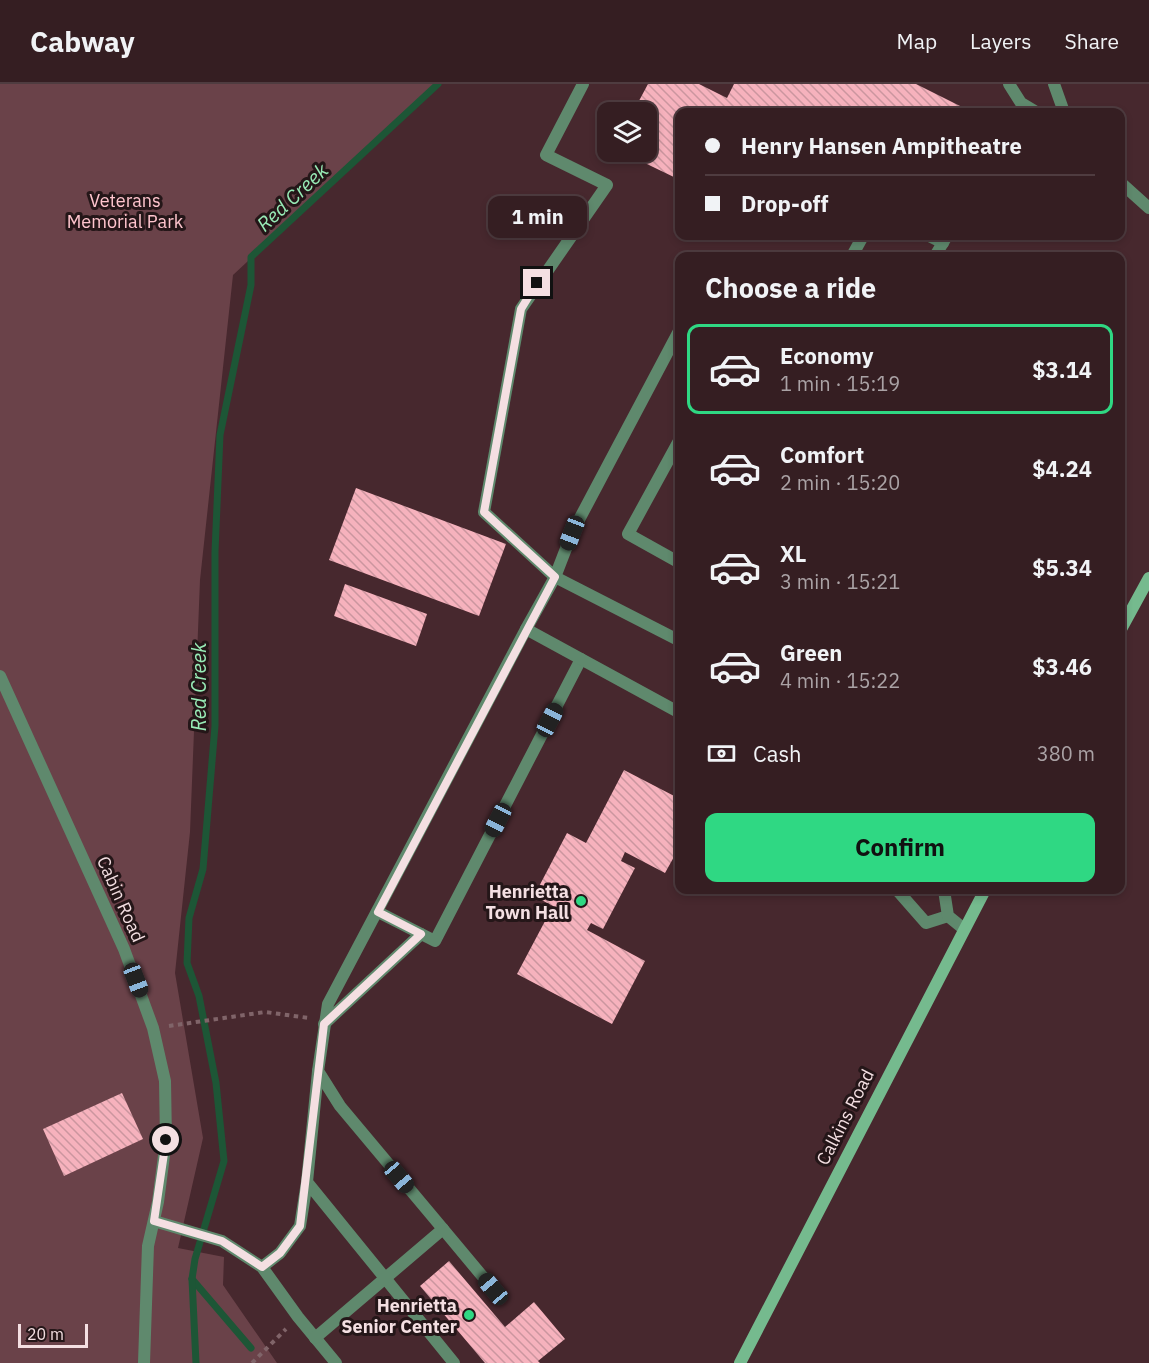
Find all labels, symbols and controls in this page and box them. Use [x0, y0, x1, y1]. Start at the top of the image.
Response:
text: Cabway [30, 23, 135, 60]
text: Map [897, 27, 937, 55]
text: Layers [970, 27, 1032, 55]
text: Share [1065, 27, 1119, 55]
map controls [597, 102, 657, 162]
button: layers [597, 102, 657, 162]
text: Henry Hansen Ampitheatre [741, 131, 1022, 160]
water label: Red Creek [250, 157, 334, 237]
park label: Veterans Memorial Park [67, 189, 184, 233]
text: Drop-off [741, 189, 828, 218]
callout: 1 min [488, 196, 586, 238]
text: 1 min [511, 203, 564, 230]
route end [523, 269, 550, 296]
text: Choose a ride [705, 270, 876, 305]
text: Economy [780, 341, 874, 370]
icon: car [708, 342, 762, 396]
text: $3.14 [1032, 355, 1092, 384]
text: 1 min · 15:19 [780, 370, 900, 397]
text: Comfort [780, 440, 864, 469]
icon: car [708, 441, 762, 495]
text: $4.24 [1032, 454, 1092, 483]
text: 2 min · 15:20 [780, 469, 900, 496]
car [557, 513, 587, 553]
text: XL [780, 539, 806, 568]
icon: car [708, 540, 762, 594]
text: $5.34 [1032, 553, 1092, 582]
text: 3 min · 15:21 [780, 568, 900, 595]
text: Green [780, 638, 842, 667]
icon: car [708, 639, 762, 693]
water label: Red Creek [185, 642, 212, 731]
text: $3.46 [1032, 652, 1092, 681]
text: 4 min · 15:22 [780, 667, 900, 694]
car [534, 700, 566, 740]
icon: cash [705, 737, 738, 770]
text: Cash [753, 739, 802, 768]
text: 380 m [1037, 740, 1095, 767]
car [482, 800, 514, 840]
button: Confirm [705, 813, 1095, 882]
street label: Cabin Road [92, 852, 150, 946]
place label: Henrietta Town Hall [486, 880, 570, 924]
marker: Henrietta Town Hall [574, 894, 588, 908]
car [121, 960, 151, 1000]
street label: Calkins Road [811, 1065, 879, 1169]
route start [152, 1126, 179, 1153]
car [381, 1157, 417, 1197]
car [475, 1269, 511, 1309]
place label: Henrietta Senior Center [341, 1294, 457, 1338]
marker: Henrietta Senior Center [462, 1308, 476, 1322]
scale bar [18, 1321, 88, 1348]
text: 20 m [27, 1324, 64, 1344]

